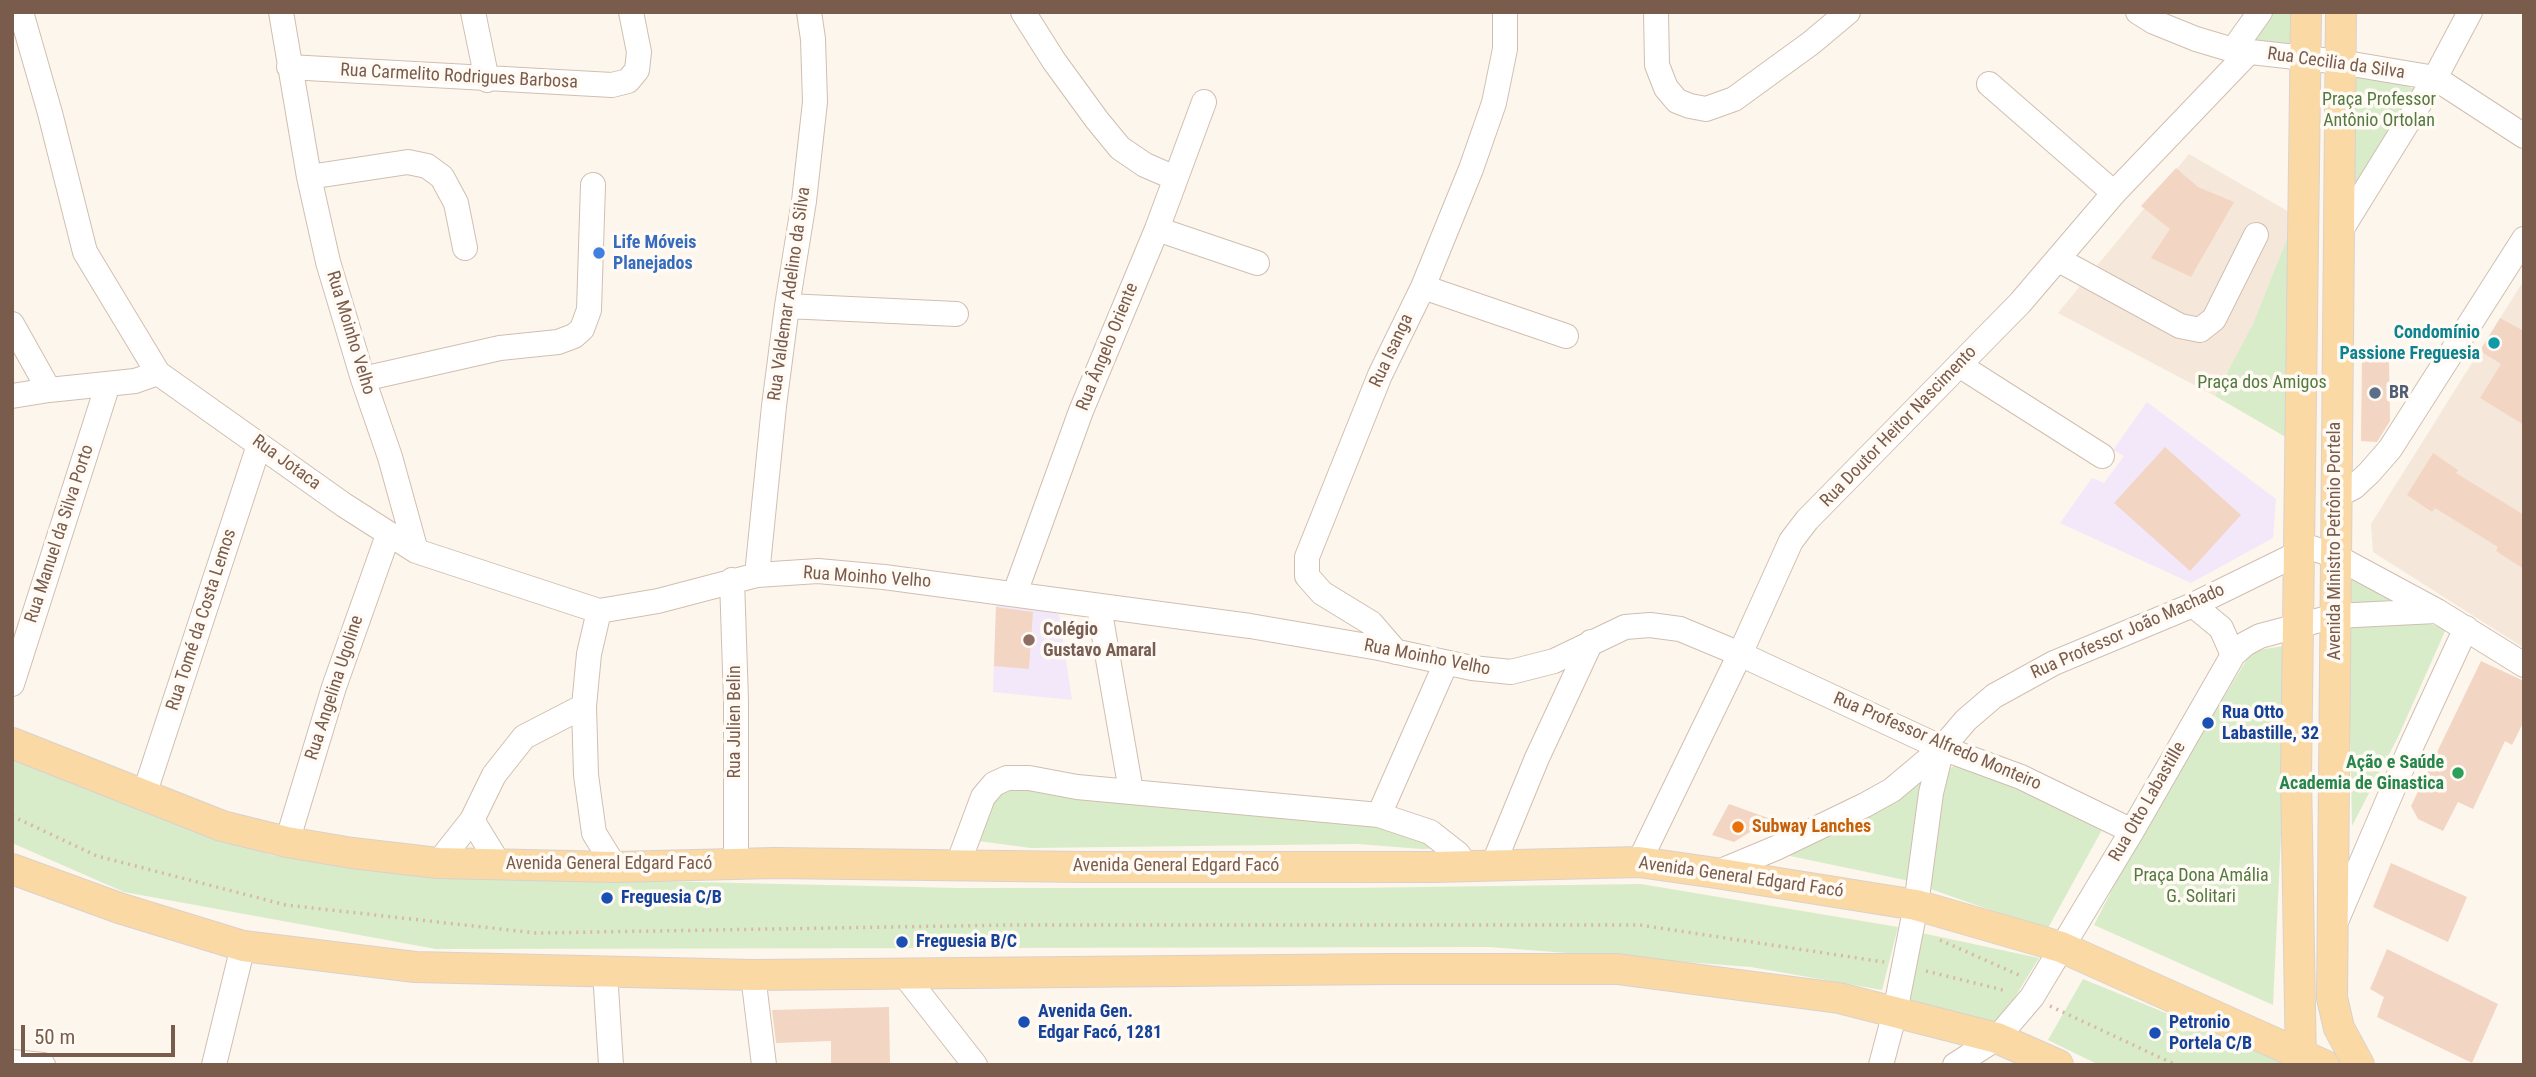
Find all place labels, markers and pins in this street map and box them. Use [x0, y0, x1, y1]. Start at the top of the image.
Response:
place label: Life Móveis Planejados [613, 232, 696, 274]
marker: Life Móveis Planejados [591, 245, 607, 261]
place label: Condomínio Passione Freguesia [2339, 322, 2480, 364]
marker: Condomínio Passione Freguesia [2486, 335, 2502, 351]
place label: BR [2389, 382, 2409, 404]
marker: BR [2367, 385, 2383, 401]
place label: Colégio Gustavo Amaral [1043, 619, 1156, 662]
marker: Colégio Gustavo Amaral [1021, 632, 1037, 648]
place label: Rua Otto Labastille, 32 [2222, 702, 2319, 744]
marker: Rua Otto Labastille, 32 [2200, 715, 2216, 731]
place label: Ação e Saúde Academia de Ginastica [2279, 752, 2444, 794]
marker: Ação e Saúde Academia de Ginastica [2450, 765, 2466, 781]
place label: Subway Lanches [1752, 816, 1871, 838]
marker: Subway Lanches [1730, 819, 1746, 835]
place label: Freguesia C/B [621, 887, 722, 909]
marker: Freguesia C/B [599, 890, 615, 906]
place label: Freguesia B/C [916, 931, 1017, 953]
marker: Freguesia B/C [894, 934, 910, 950]
place label: Avenida Gen. Edgar Facó, 1281 [1038, 1001, 1162, 1044]
place label: Petronio Portela C/B [2169, 1012, 2252, 1054]
marker: Avenida Gen. Edgar Facó, 1281 [1016, 1014, 1032, 1030]
marker: Petronio Portela C/B [2147, 1025, 2163, 1041]

